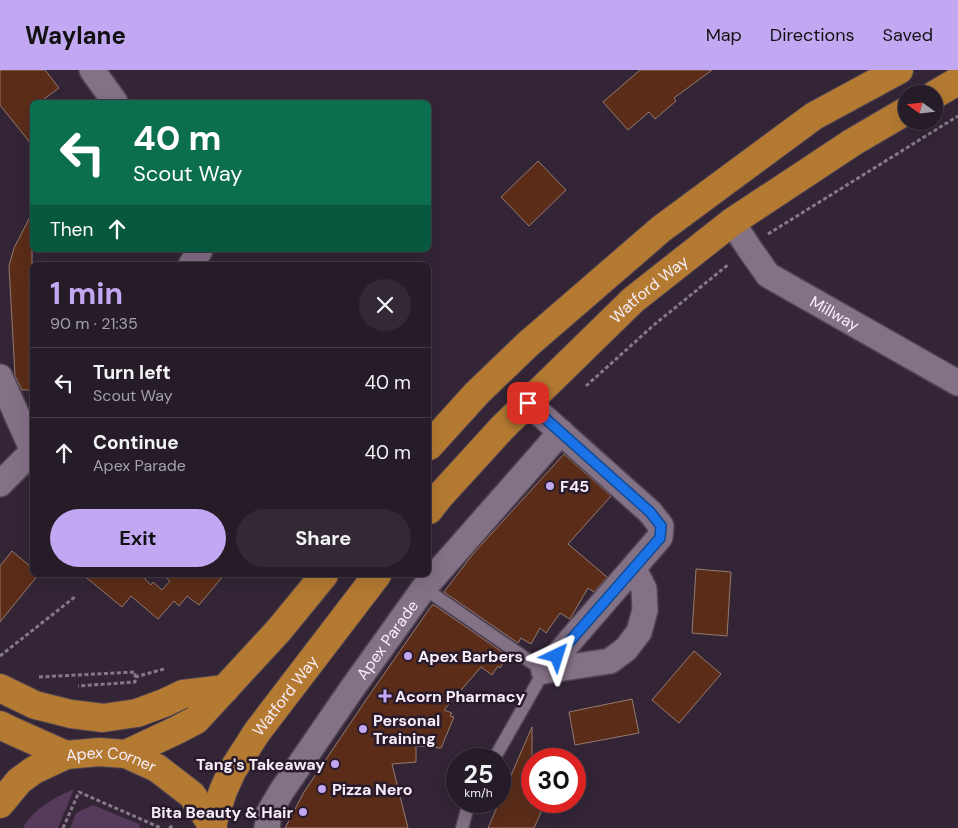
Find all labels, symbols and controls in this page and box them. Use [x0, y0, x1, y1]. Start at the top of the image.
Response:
text: Waylane [25, 20, 126, 51]
text: Map [706, 23, 742, 47]
text: Directions [770, 23, 855, 47]
text: Saved [883, 23, 933, 47]
north arrow [898, 85, 942, 130]
map controls [898, 85, 943, 130]
text: 40 m [133, 115, 222, 161]
icon: left [50, 120, 115, 185]
text: Scout Way [133, 159, 243, 188]
icon: ahead [103, 215, 131, 243]
text: Then [50, 217, 93, 242]
street label: Watford Way [605, 251, 693, 328]
text: 1 min [50, 274, 123, 313]
button: close [359, 279, 411, 331]
street label: Millway [806, 291, 863, 336]
text: 90 m · 21:35 [50, 313, 138, 334]
text: Turn left [93, 360, 171, 385]
icon: left [50, 369, 78, 397]
text: 40 m [364, 370, 411, 395]
pin [507, 382, 549, 424]
text: Scout Way [93, 385, 173, 406]
icon: arrive [514, 389, 542, 417]
text: Continue [93, 430, 179, 455]
icon: ahead [50, 439, 78, 467]
text: 40 m [364, 440, 411, 465]
text: Apex Parade [93, 455, 186, 476]
place label: F45 [560, 476, 589, 497]
marker: F45 [544, 480, 556, 492]
button: Exit [50, 509, 226, 567]
button: Share [236, 509, 411, 567]
street label: Apex Parade [352, 596, 423, 684]
position arrow [530, 629, 582, 681]
place label: Apex Barbers [418, 646, 523, 667]
marker: Apex Barbers [402, 650, 414, 662]
street label: Watford Way [248, 651, 323, 740]
place label: Acorn Pharmacy [395, 686, 525, 707]
marker: Acorn Pharmacy [379, 690, 391, 702]
place label: Personal Training [373, 710, 440, 749]
marker: Personal Training [357, 723, 369, 735]
street label: Apex Corner [65, 742, 160, 777]
speed limit sign: 30 [521, 748, 586, 813]
place label: Tang's Takeaway [196, 754, 325, 775]
marker: Tang's Takeaway [329, 758, 341, 770]
text: 25 [464, 758, 493, 791]
place label: Pizza Nero [332, 779, 413, 800]
marker: Pizza Nero [316, 783, 328, 795]
text: km/h [464, 785, 493, 801]
place label: Bita Beauty & Hair [151, 802, 293, 823]
marker: Bita Beauty & Hair [297, 806, 309, 818]

